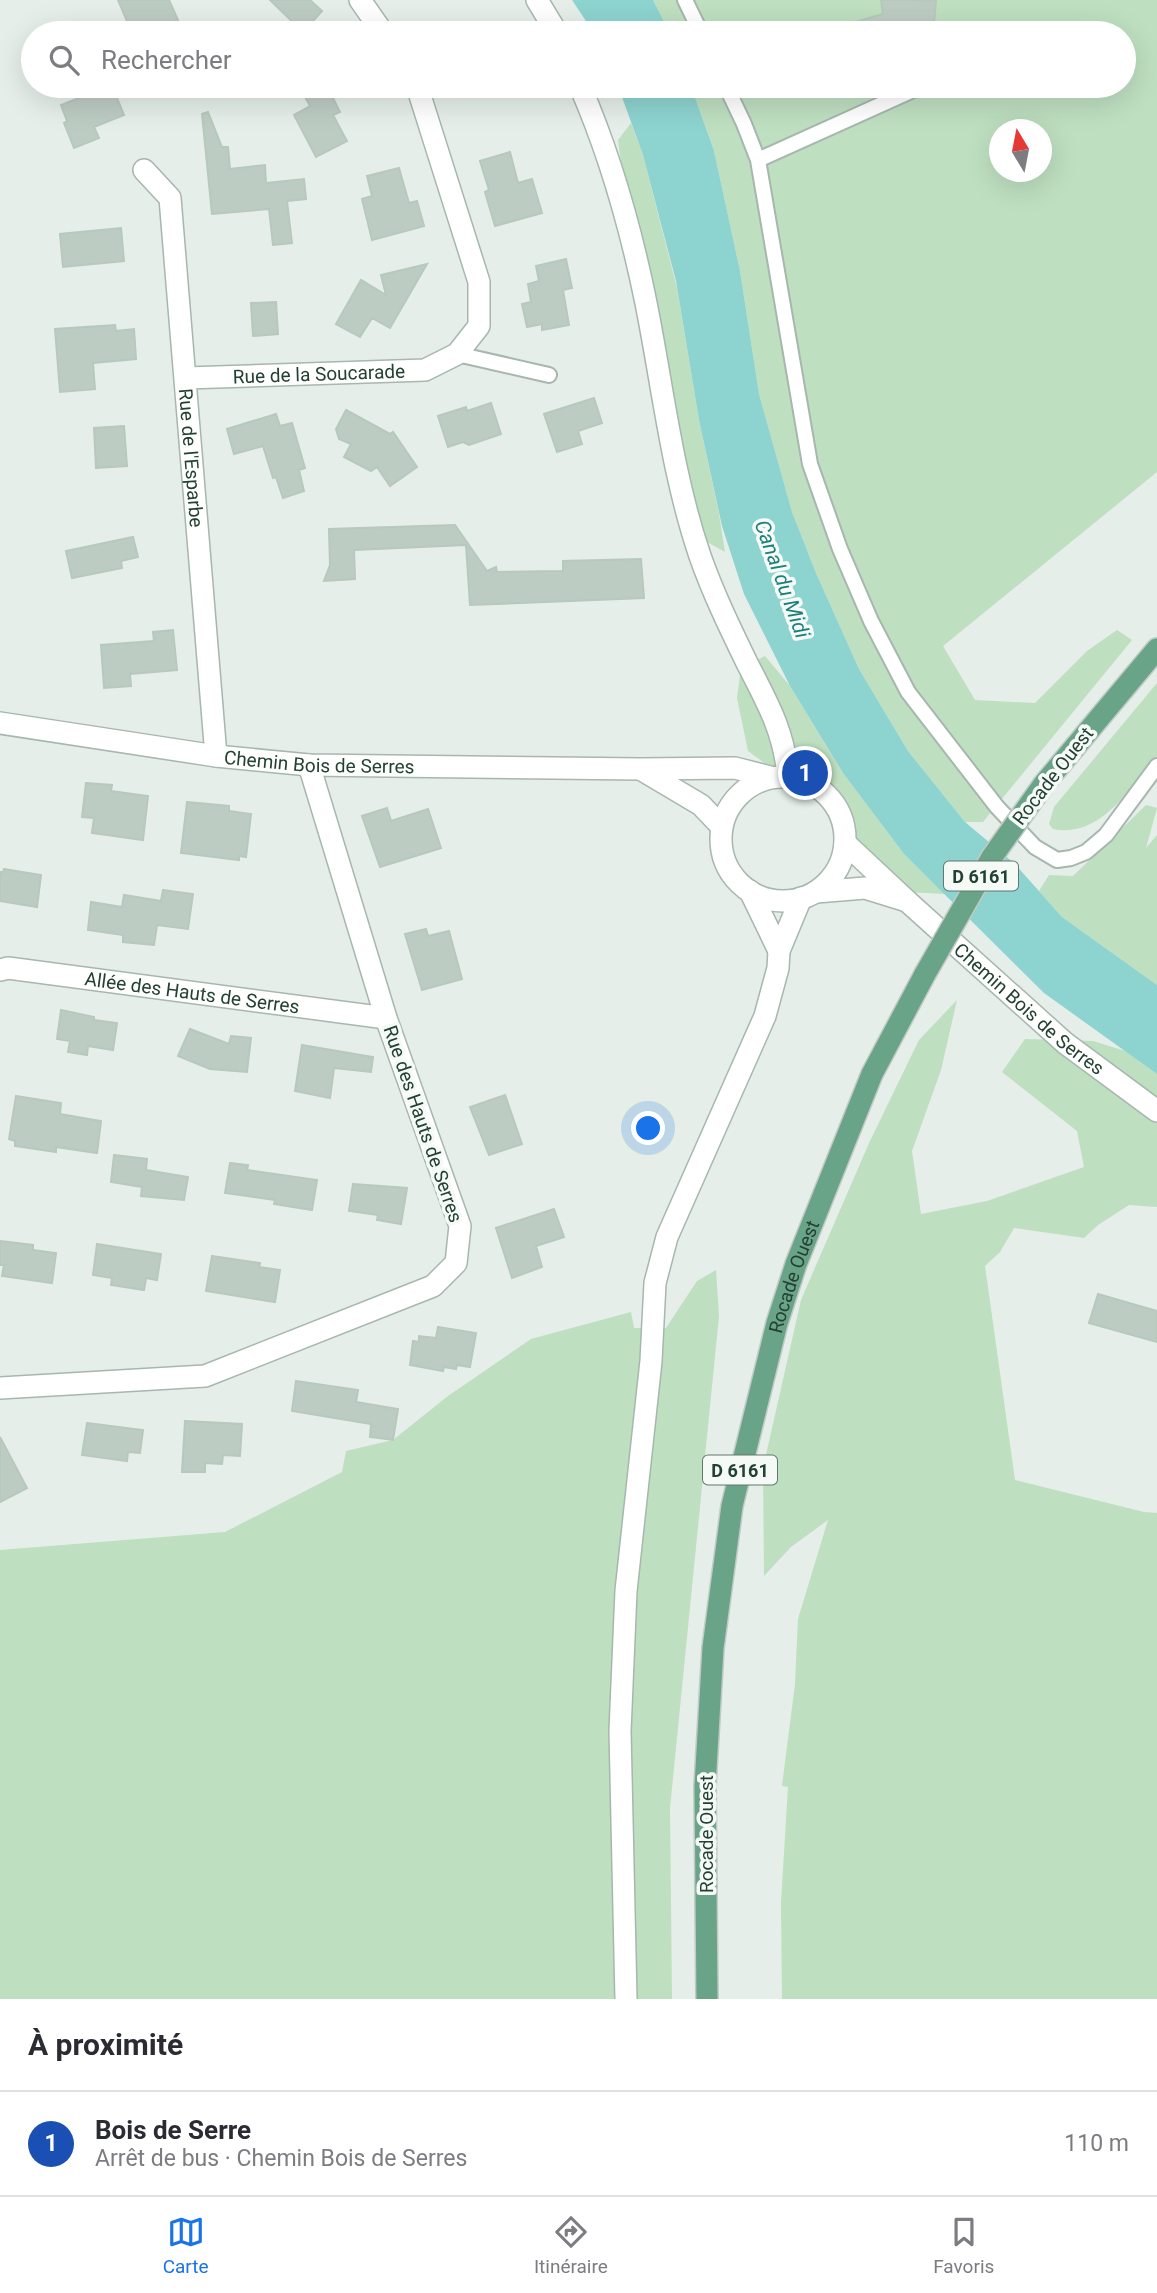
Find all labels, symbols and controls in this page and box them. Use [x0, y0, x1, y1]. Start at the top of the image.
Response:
search box [21, 21, 1136, 98]
icon: search [45, 41, 83, 79]
text: Rechercher [101, 45, 232, 75]
north arrow [989, 119, 1052, 182]
street label: Rue de la Soucarade [232, 359, 405, 388]
street label: Rue de l'Esparbe [174, 388, 209, 528]
water label: Canal du Midi [750, 517, 814, 641]
street label: Rocade Ouest [1008, 722, 1098, 830]
street label: Chemin Bois de Serres [223, 745, 415, 778]
pin: 1 [782, 747, 828, 799]
road number: D 6161 [944, 862, 1018, 890]
street label: Chemin Bois de Serres [950, 938, 1109, 1080]
street label: Allée des Hauts de Serres [83, 967, 301, 1018]
street label: Rue des Hauts de Serres [378, 1022, 468, 1226]
your location [631, 1111, 665, 1145]
street label: Rocade Ouest [763, 1217, 824, 1335]
road number: D 6161 [703, 1456, 777, 1484]
street label: Rocade Ouest [695, 1775, 718, 1893]
text: À proximité [28, 2027, 183, 2062]
text: Bois de Serre [95, 2115, 251, 2145]
text: 1 [44, 2130, 58, 2157]
text: 110 m [1064, 2130, 1129, 2157]
text: Arrêt de bus · Chemin Bois de Serres [95, 2145, 467, 2172]
tab: Carte [163, 2213, 209, 2278]
tab: Itinéraire [534, 2213, 608, 2278]
tab: Favoris [933, 2213, 994, 2278]

